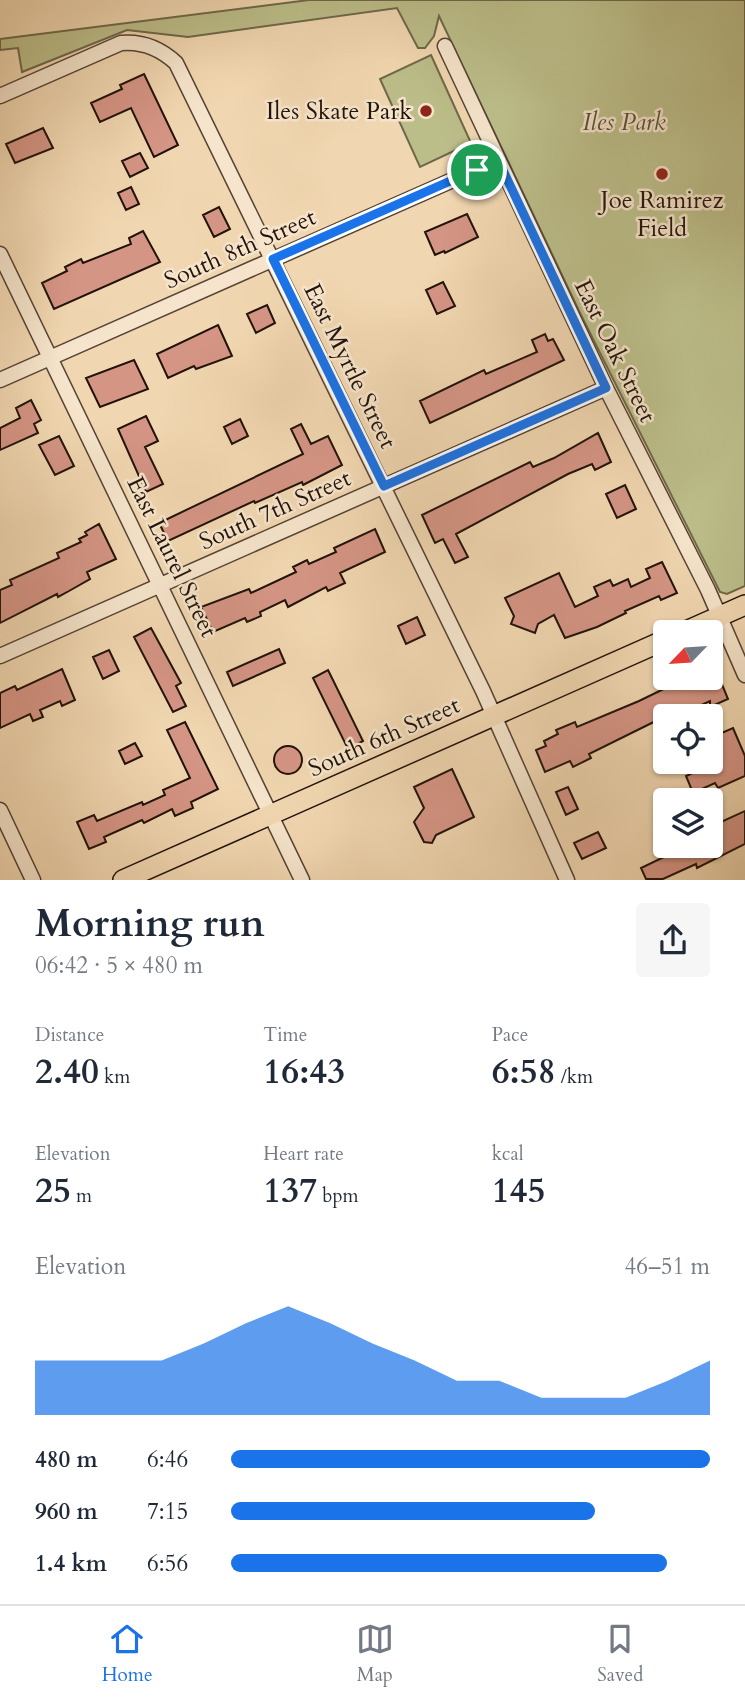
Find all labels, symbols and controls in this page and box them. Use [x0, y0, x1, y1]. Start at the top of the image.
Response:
place label: Iles Skate Park [266, 95, 412, 128]
marker: Iles Skate Park [418, 103, 434, 119]
park label: Iles Park [582, 106, 666, 139]
pin [447, 140, 507, 200]
icon: arrive [458, 151, 496, 189]
marker: Joe Ramirez Field [654, 166, 670, 182]
place label: Joe Ramirez Field [598, 184, 724, 245]
street label: South 8th Street [159, 201, 321, 297]
street label: East Oak Street [566, 274, 664, 428]
street label: East Myrtle Street [296, 278, 404, 455]
street label: South 7th Street [194, 462, 356, 558]
street label: East Laurel Street [119, 471, 225, 643]
north arrow [653, 620, 723, 690]
map controls [653, 620, 723, 858]
street label: South 6th Street [303, 689, 465, 785]
button: locate [653, 704, 723, 774]
button: layers [653, 788, 723, 858]
text: Morning run [35, 898, 265, 950]
button: share [636, 903, 710, 977]
text: 06:42 · 5 × 480 m [35, 950, 203, 981]
text: Distance [35, 1022, 104, 1048]
text: Time [263, 1022, 307, 1048]
text: Pace [492, 1022, 528, 1048]
text: 2.40 [35, 1048, 99, 1096]
text: 16:43 [263, 1048, 345, 1096]
text: 6:58 [492, 1048, 556, 1096]
text: km [99, 1064, 130, 1090]
text: /km [556, 1064, 593, 1090]
text: Elevation [35, 1141, 110, 1167]
text: Heart rate [263, 1141, 344, 1167]
text: kcal [492, 1141, 524, 1167]
text: 25 [35, 1167, 71, 1215]
text: 137 [263, 1167, 317, 1215]
text: 145 [492, 1167, 545, 1215]
text: m [71, 1183, 92, 1209]
text: bpm [317, 1183, 359, 1209]
text: Elevation [35, 1251, 126, 1282]
text: 46–51 m [625, 1251, 710, 1282]
text: 480 m [35, 1444, 98, 1475]
text: 6:46 [147, 1444, 188, 1475]
text: 960 m [35, 1496, 98, 1527]
text: 7:15 [147, 1496, 188, 1527]
text: 1.4 km [35, 1548, 107, 1579]
text: 6:56 [147, 1548, 188, 1579]
tab: Home [102, 1620, 153, 1688]
tab: Map [356, 1620, 394, 1688]
tab: Saved [597, 1620, 643, 1688]

